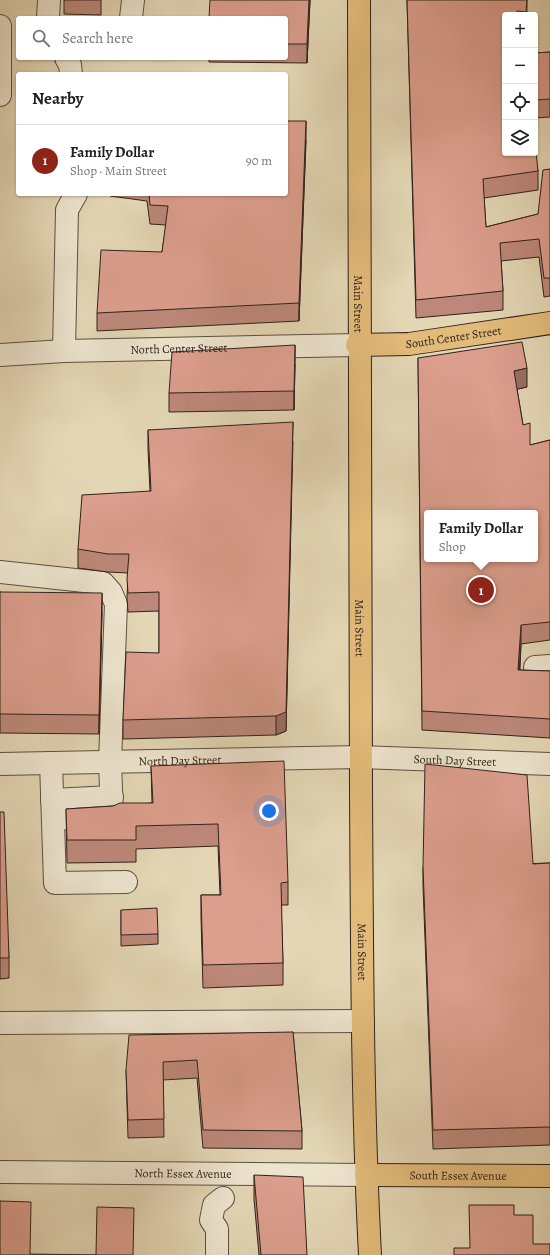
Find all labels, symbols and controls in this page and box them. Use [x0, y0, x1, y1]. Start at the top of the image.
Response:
map controls [502, 12, 538, 156]
button: + [502, 12, 538, 48]
search box [16, 16, 288, 60]
icon: search [30, 27, 52, 49]
text: Search here [62, 28, 133, 48]
button: − [502, 48, 538, 84]
button: locate [502, 84, 538, 120]
text: Nearby [32, 87, 83, 110]
button: layers [502, 120, 538, 156]
text: Family Dollar [70, 142, 154, 162]
text: 1 [43, 152, 47, 169]
text: 90 m [246, 152, 272, 169]
text: Shop · Main Street [70, 162, 167, 179]
street label: Main Street [350, 275, 366, 333]
street label: South Center Street [406, 322, 502, 352]
street label: North Center Street [130, 340, 228, 358]
popup [424, 510, 538, 562]
text: Family Dollar [439, 518, 523, 538]
text: Shop [439, 538, 466, 555]
pin: 1 [468, 575, 494, 605]
street label: Main Street [351, 599, 368, 657]
street label: South Day Street [413, 751, 496, 770]
street label: North Day Street [138, 752, 222, 769]
your location [259, 801, 279, 821]
street label: Main Street [354, 923, 370, 981]
street label: North Essex Avenue [134, 1165, 232, 1182]
street label: South Essex Avenue [409, 1167, 507, 1184]

